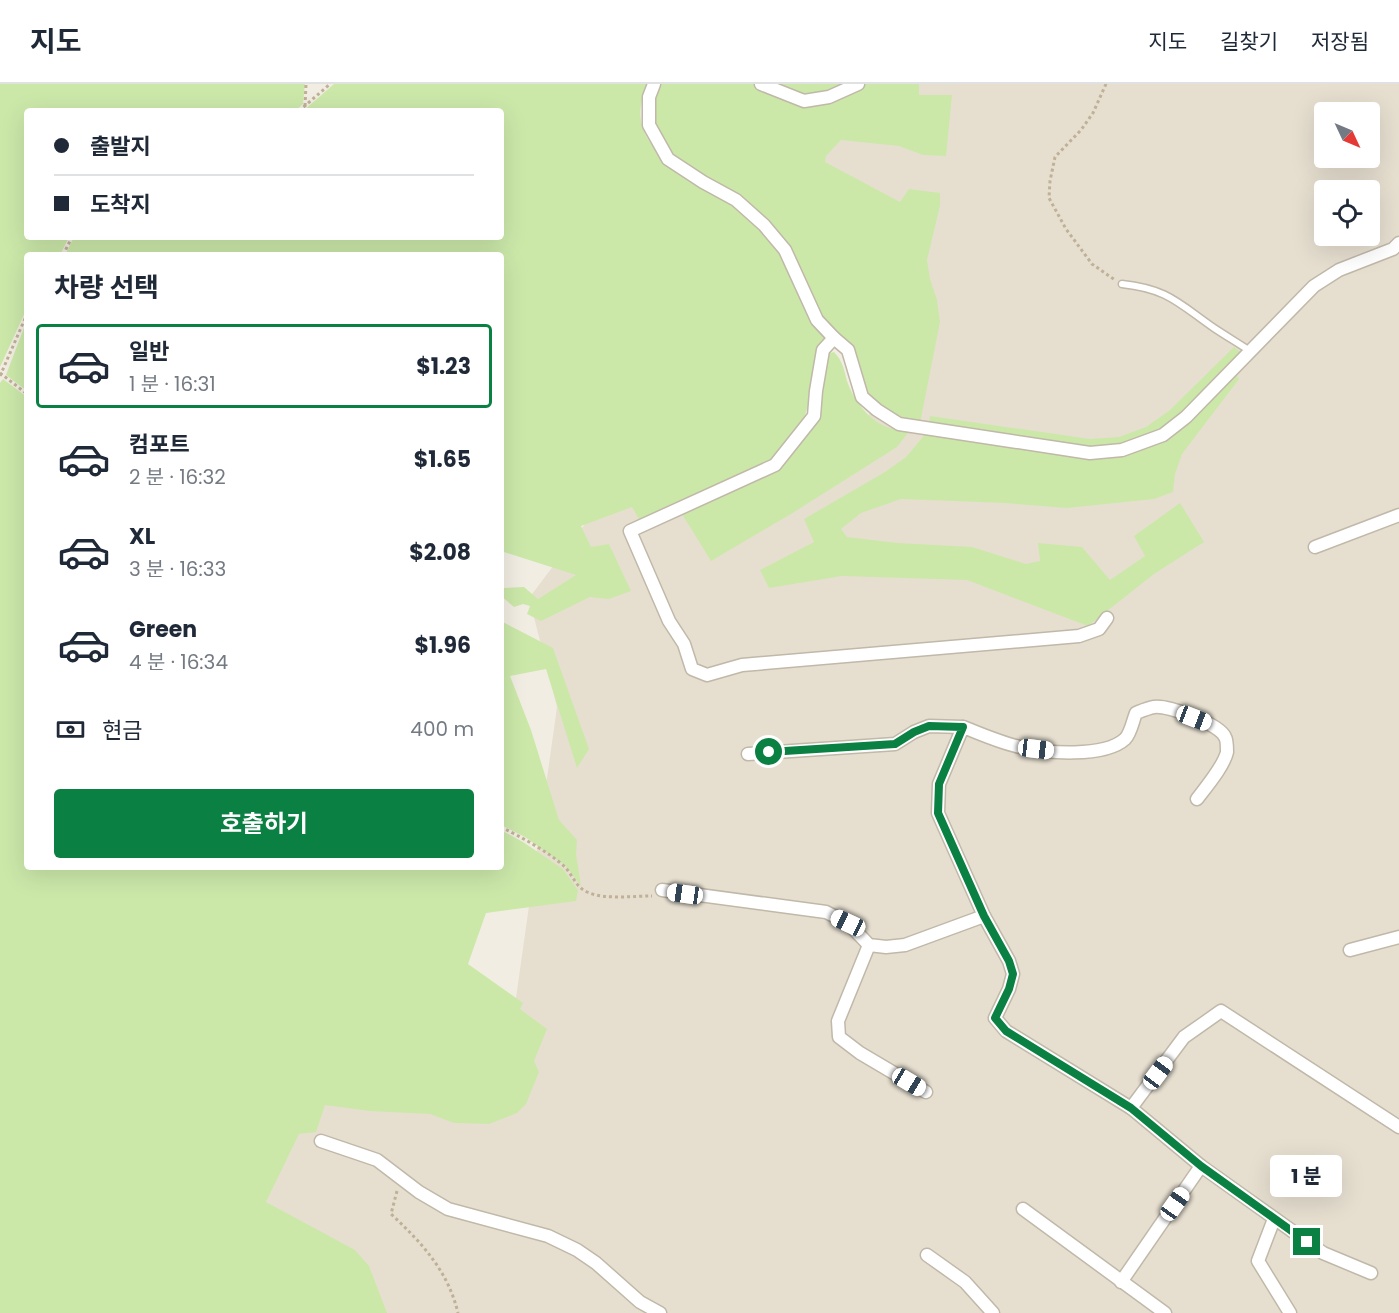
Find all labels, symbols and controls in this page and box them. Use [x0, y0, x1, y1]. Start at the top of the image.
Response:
text: 지도 [30, 22, 82, 61]
text: 지도 [1148, 27, 1187, 56]
text: 길찾기 [1220, 27, 1278, 56]
text: 저장됨 [1311, 27, 1369, 56]
north arrow [1314, 102, 1380, 168]
map controls [1314, 102, 1380, 246]
text: 출발지 [90, 131, 151, 162]
button: locate [1314, 180, 1380, 246]
text: 도착지 [90, 189, 151, 220]
text: 차량 선택 [54, 269, 159, 306]
text: 일반 [129, 336, 169, 367]
icon: car [57, 339, 111, 393]
text: $1.23 [416, 351, 471, 382]
text: 1 분 · 16:31 [129, 370, 216, 398]
text: 컴포트 [129, 429, 190, 460]
icon: car [57, 432, 111, 486]
text: $1.65 [414, 444, 471, 475]
text: 2 분 · 16:32 [129, 463, 226, 491]
text: XL [129, 521, 155, 552]
icon: car [57, 525, 111, 579]
text: $2.08 [409, 537, 471, 568]
text: 3 분 · 16:33 [129, 555, 226, 583]
text: Green [129, 614, 197, 645]
icon: car [57, 618, 111, 672]
text: $1.96 [415, 630, 471, 661]
text: 4 분 · 16:34 [129, 648, 228, 676]
car [1174, 703, 1214, 733]
icon: cash [54, 713, 87, 746]
text: 현금 [102, 715, 142, 746]
text: 400 m [410, 715, 474, 743]
route start [755, 738, 782, 765]
car [1017, 738, 1055, 760]
button: 호출하기 [54, 789, 474, 858]
car [666, 883, 704, 905]
car [828, 907, 868, 939]
car [1140, 1053, 1176, 1093]
car [889, 1065, 929, 1099]
callout: 1 분 [1271, 1155, 1343, 1197]
text: 1 분 [1291, 1162, 1321, 1190]
car [1157, 1184, 1193, 1224]
route end [1293, 1228, 1320, 1255]

